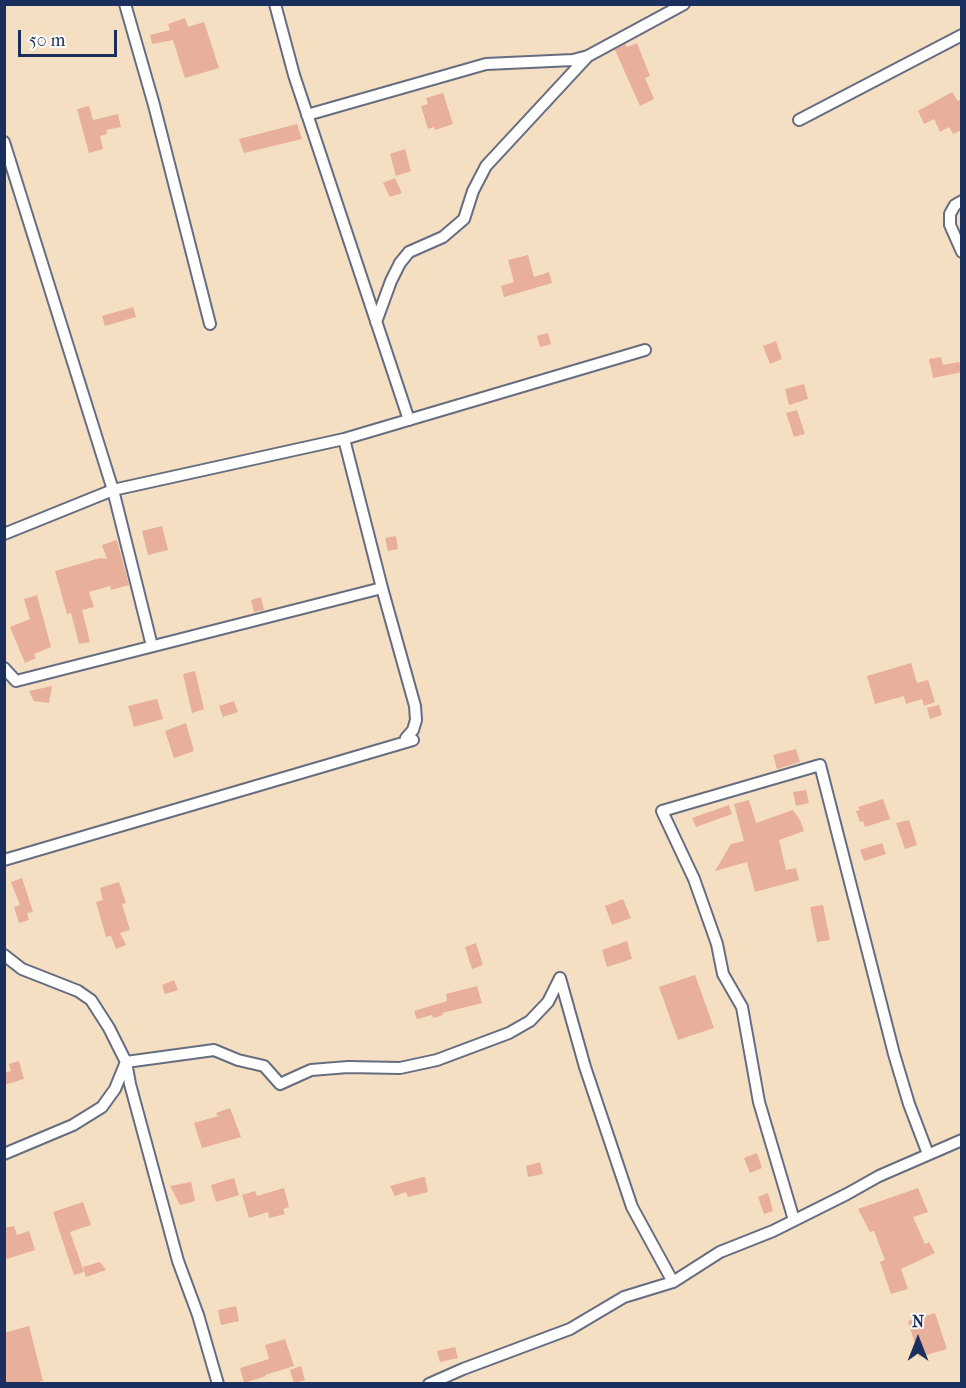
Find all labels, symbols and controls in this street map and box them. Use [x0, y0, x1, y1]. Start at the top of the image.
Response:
scale bar [21, 18, 120, 56]
text: 50 m [29, 30, 65, 51]
north arrow [888, 1310, 948, 1370]
text: N [912, 1312, 924, 1331]

